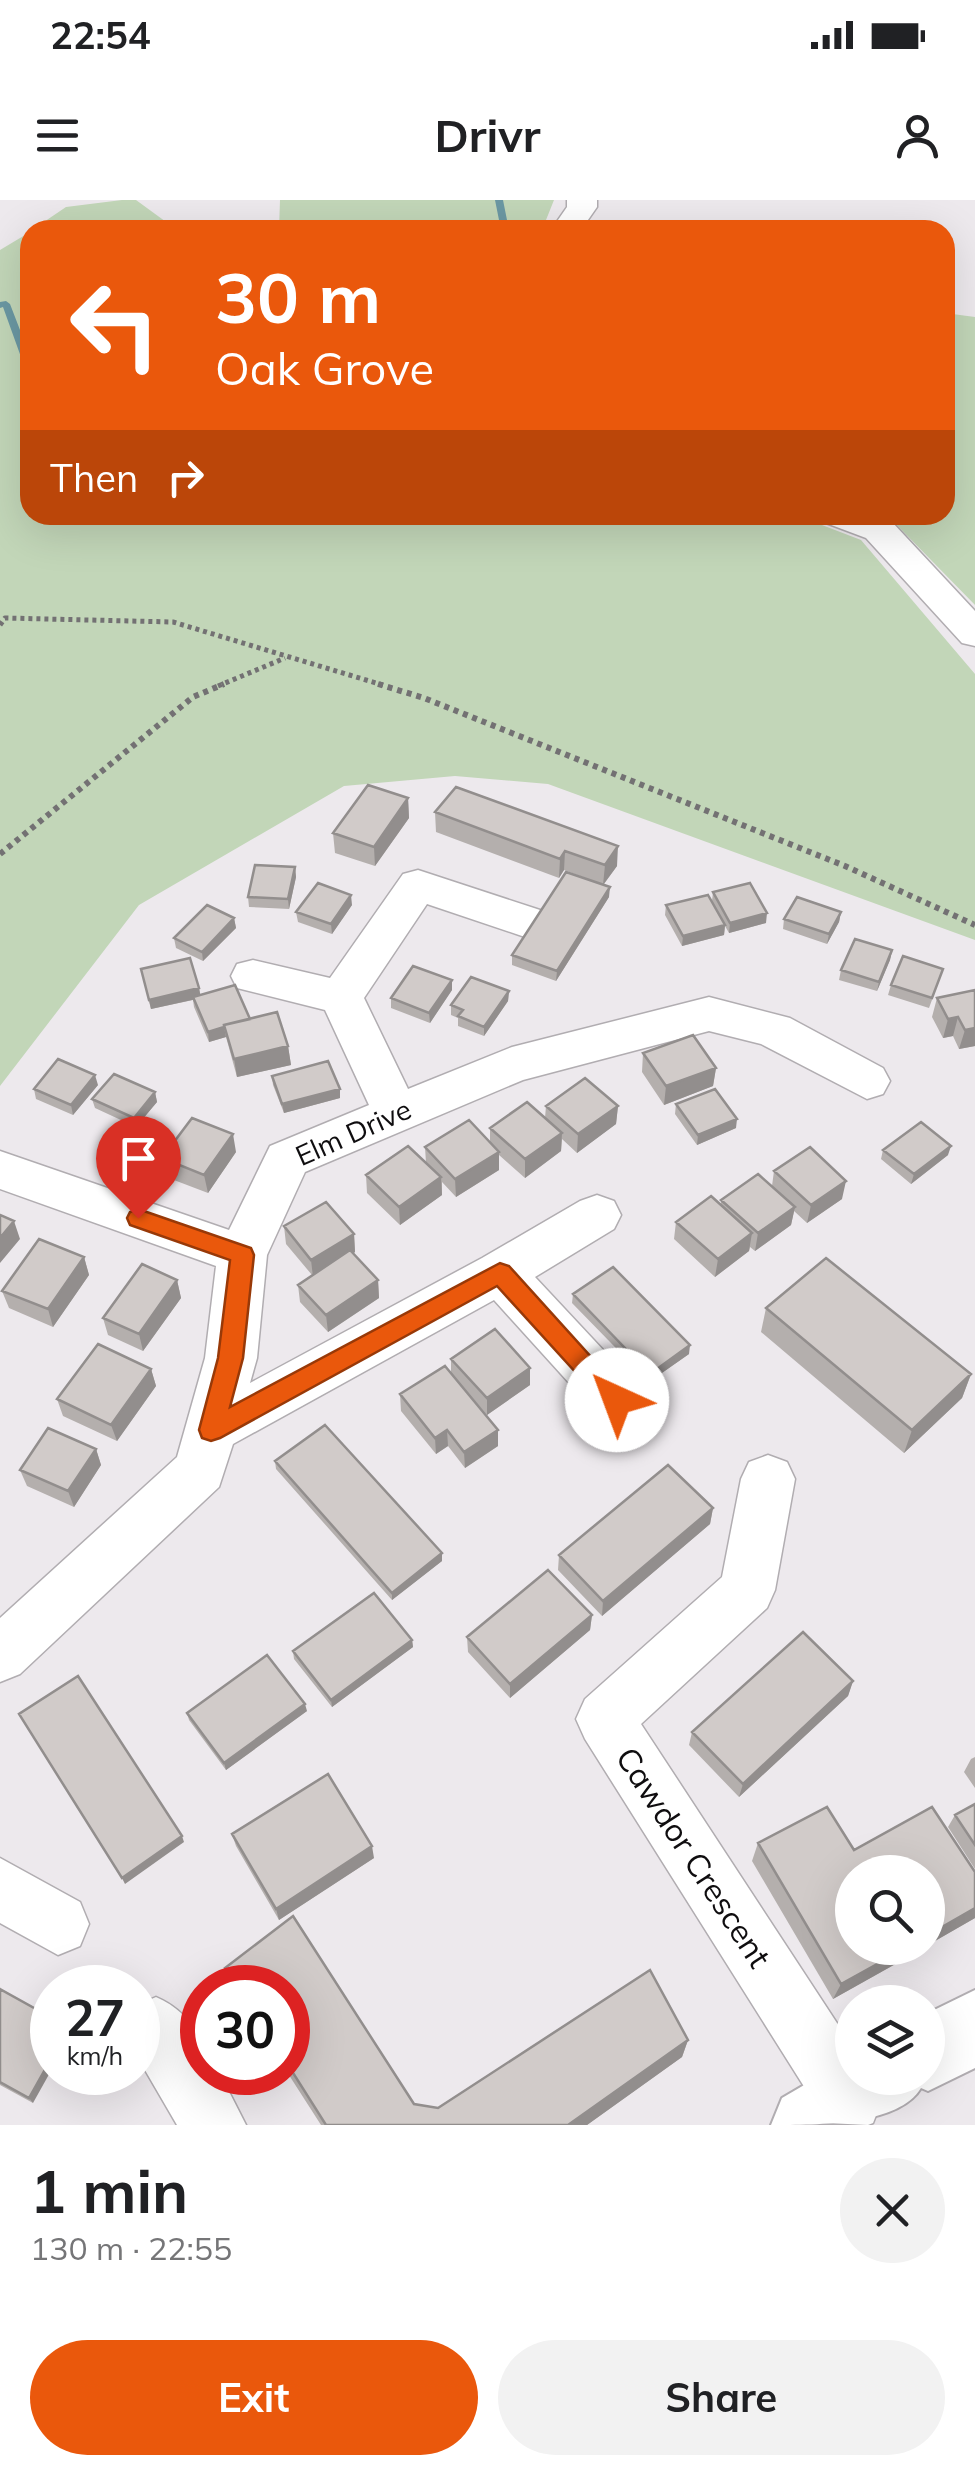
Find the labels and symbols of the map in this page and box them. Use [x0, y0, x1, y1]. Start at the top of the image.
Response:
street label: Elm Drive [290, 1091, 416, 1173]
pin [96, 1116, 181, 1219]
position arrow [565, 1348, 669, 1452]
street label: Cawdor Crescent [608, 1739, 780, 1975]
speed limit sign: 30 [180, 1965, 310, 2095]

